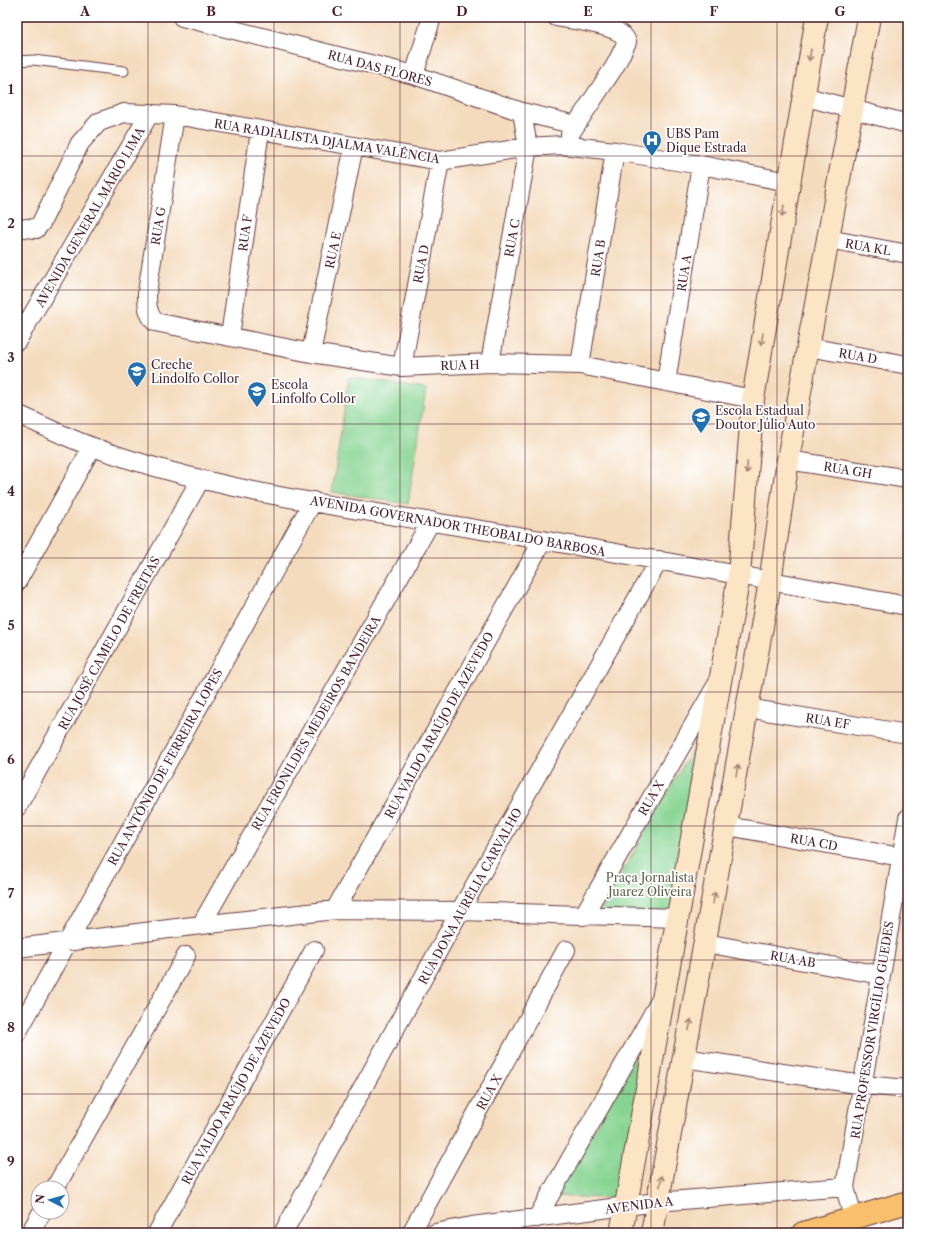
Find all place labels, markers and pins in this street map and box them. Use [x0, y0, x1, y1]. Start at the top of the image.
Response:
place label: UBS Pam Dique Estrada [666, 126, 747, 155]
hospital icon: UBS Pam Dique Estrada [641, 129, 663, 157]
place label: Creche Lindolfo Collor [151, 357, 239, 386]
school or university icon: Creche Lindolfo Collor [126, 360, 148, 388]
place label: Escola Linfolfo Collor [271, 377, 356, 406]
school or university icon: Escola Linfolfo Collor [246, 380, 268, 408]
place label: Escola Estadual Doutor Júlio Auto [715, 403, 815, 432]
school or university icon: Escola Estadual Doutor Júlio Auto [690, 406, 712, 434]

